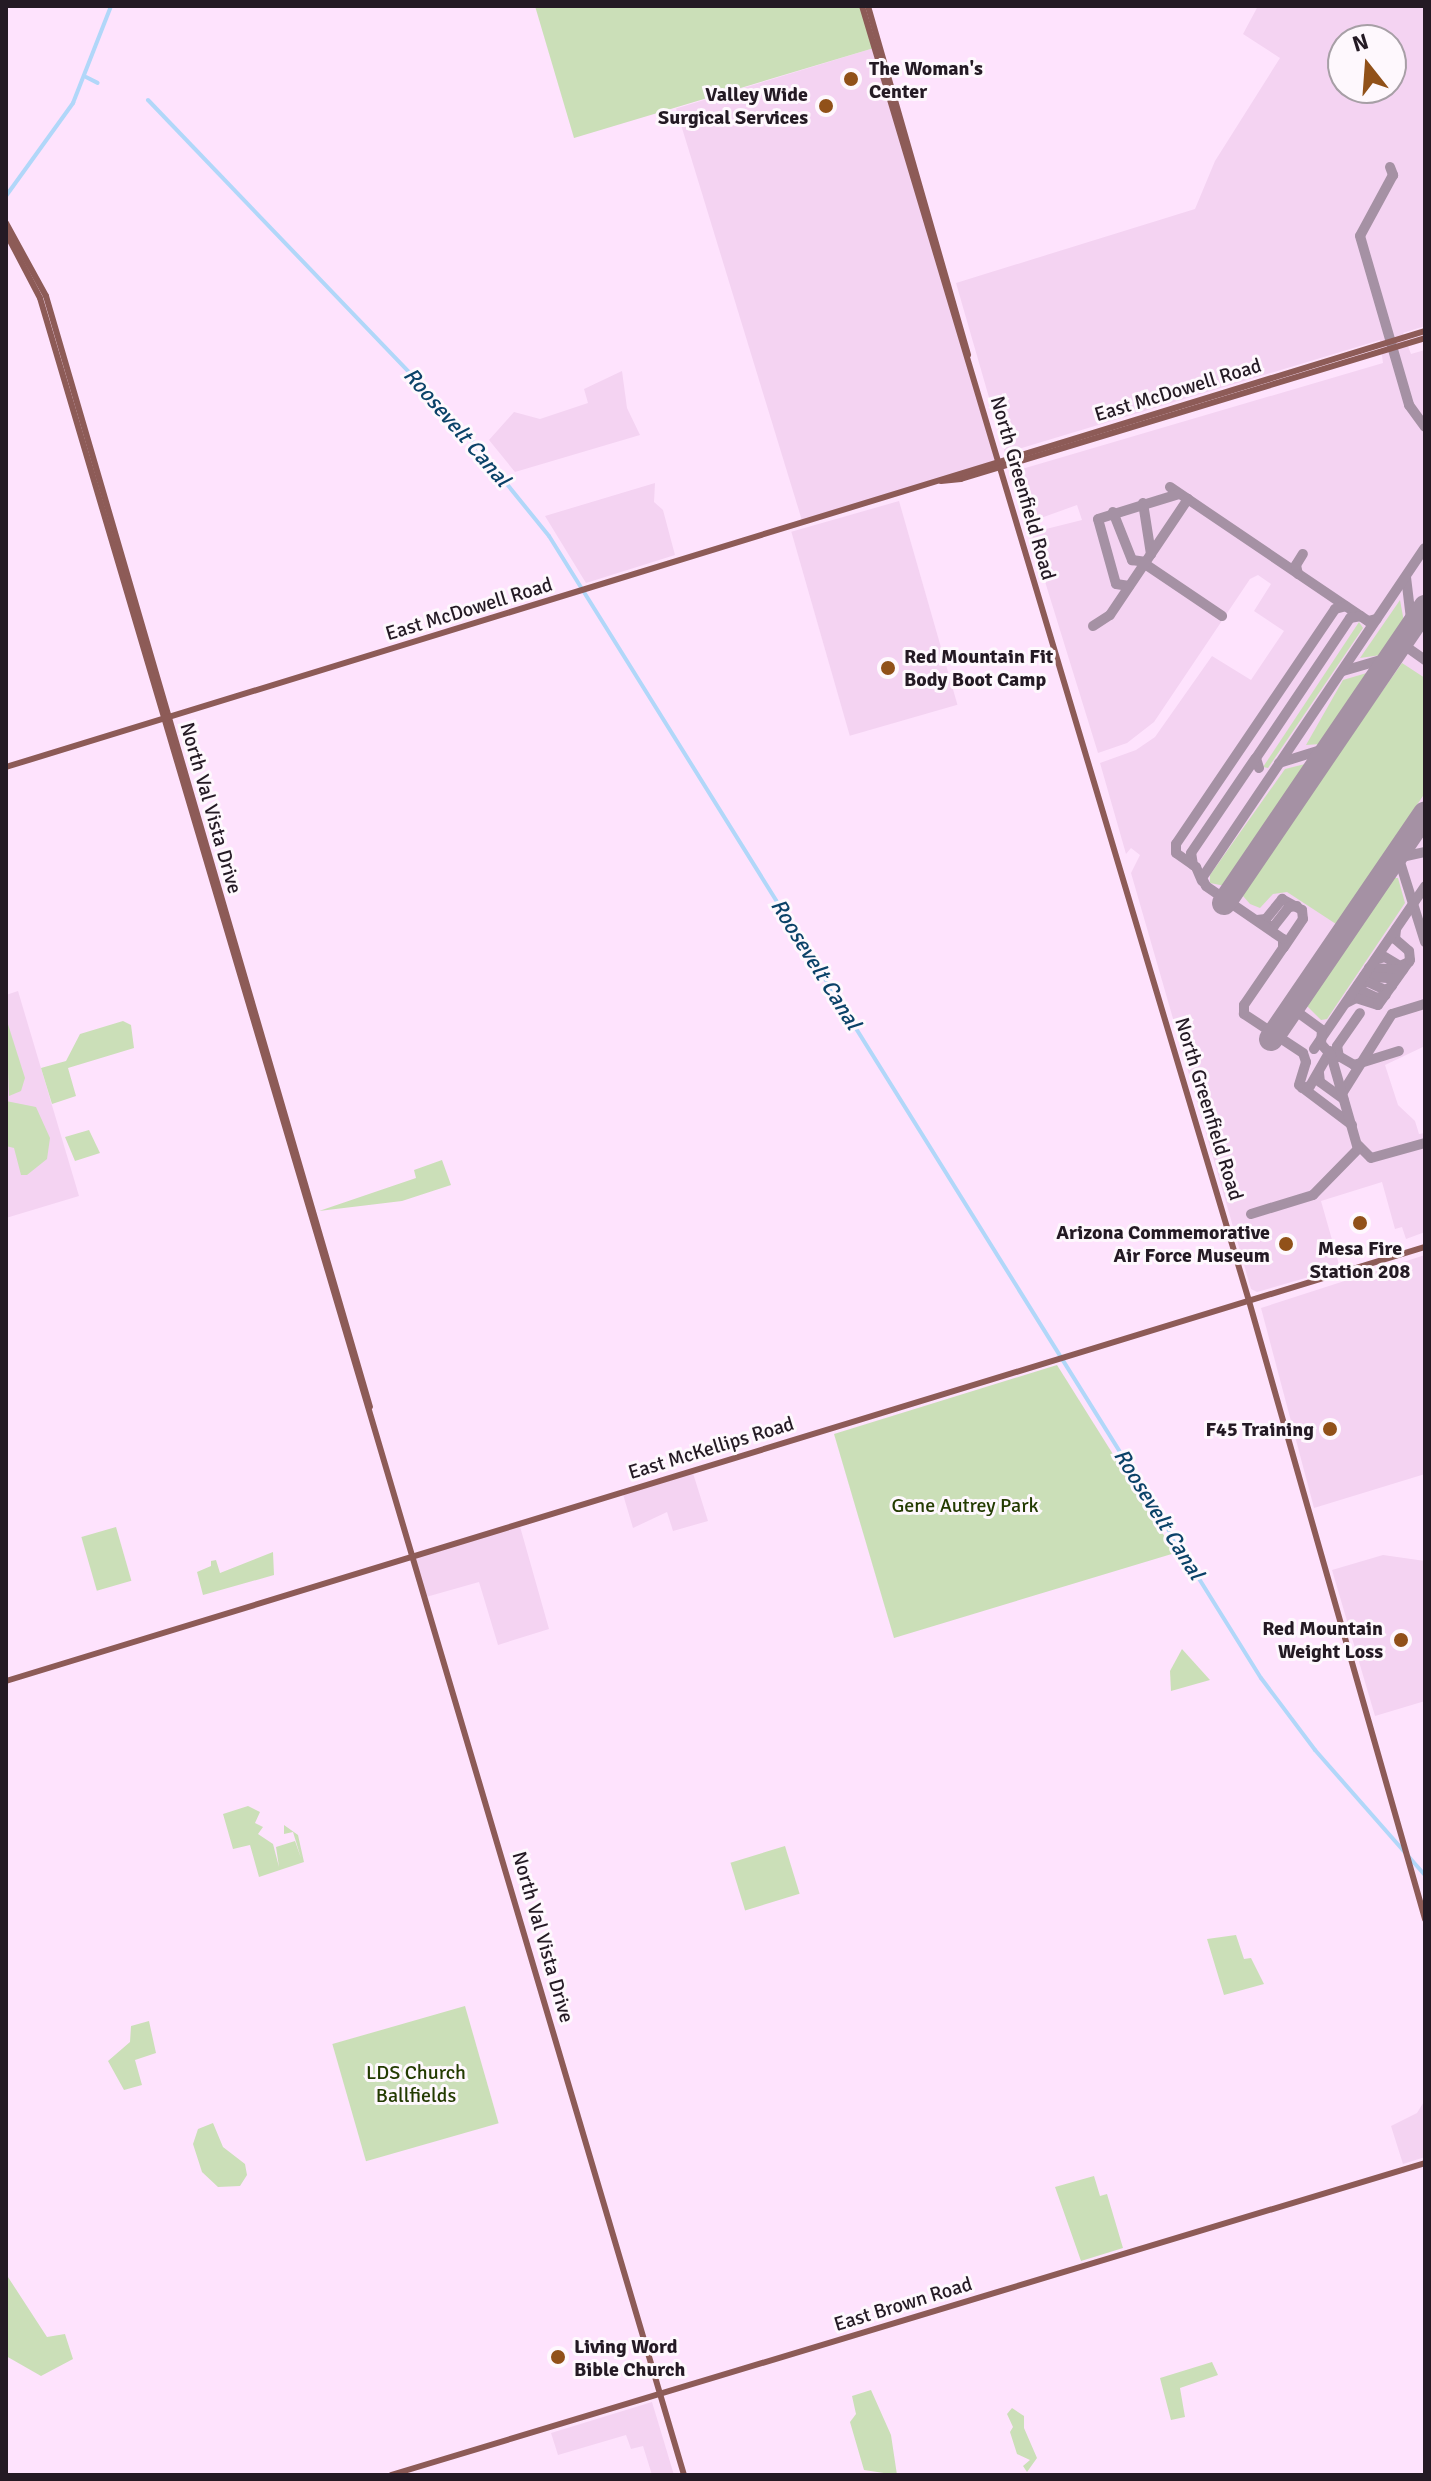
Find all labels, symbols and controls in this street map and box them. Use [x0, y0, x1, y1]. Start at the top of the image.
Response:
north arrow [1327, 24, 1407, 104]
text: N [1349, 27, 1372, 58]
place label: The Woman's Center [869, 56, 983, 103]
marker: The Woman's Center [840, 68, 862, 90]
place label: Valley Wide Surgical Services [658, 82, 808, 129]
marker: Valley Wide Surgical Services [815, 95, 837, 117]
street label: East McDowell Road [1092, 353, 1264, 427]
water label: Roosevelt Canal [398, 362, 516, 492]
street label: North Greenfield Road [985, 393, 1061, 583]
street label: East McDowell Road [383, 572, 555, 646]
place label: Red Mountain Fit Body Boot Camp [904, 644, 1053, 691]
marker: Red Mountain Fit Body Boot Camp [879, 659, 897, 677]
street label: North Val Vista Drive [175, 720, 247, 896]
water label: Roosevelt Canal [765, 894, 867, 1034]
street label: North Greenfield Road [1170, 1015, 1248, 1203]
marker: Mesa Fire Station 208 [1351, 1214, 1369, 1232]
place label: Arizona Commemorative Air Force Museum [1056, 1220, 1270, 1267]
marker: Arizona Commemorative Air Force Museum [1277, 1235, 1295, 1253]
place label: Mesa Fire Station 208 [1310, 1236, 1410, 1283]
street label: East McKellips Road [625, 1411, 797, 1485]
place label: F45 Training [1205, 1417, 1314, 1441]
marker: F45 Training [1321, 1420, 1339, 1438]
water label: Roosevelt Canal [1108, 1444, 1210, 1584]
park label: Gene Autrey Park [891, 1493, 1039, 1517]
place label: Red Mountain Weight Loss [1262, 1616, 1383, 1663]
marker: Red Mountain Weight Loss [1390, 1629, 1412, 1651]
street label: North Val Vista Drive [507, 1849, 579, 2025]
park label: LDS Church Ballfields [366, 2061, 466, 2108]
street label: East Brown Road [831, 2272, 975, 2336]
place label: Living Word Bible Church [574, 2334, 685, 2381]
marker: Living Word Bible Church [549, 2348, 567, 2366]

